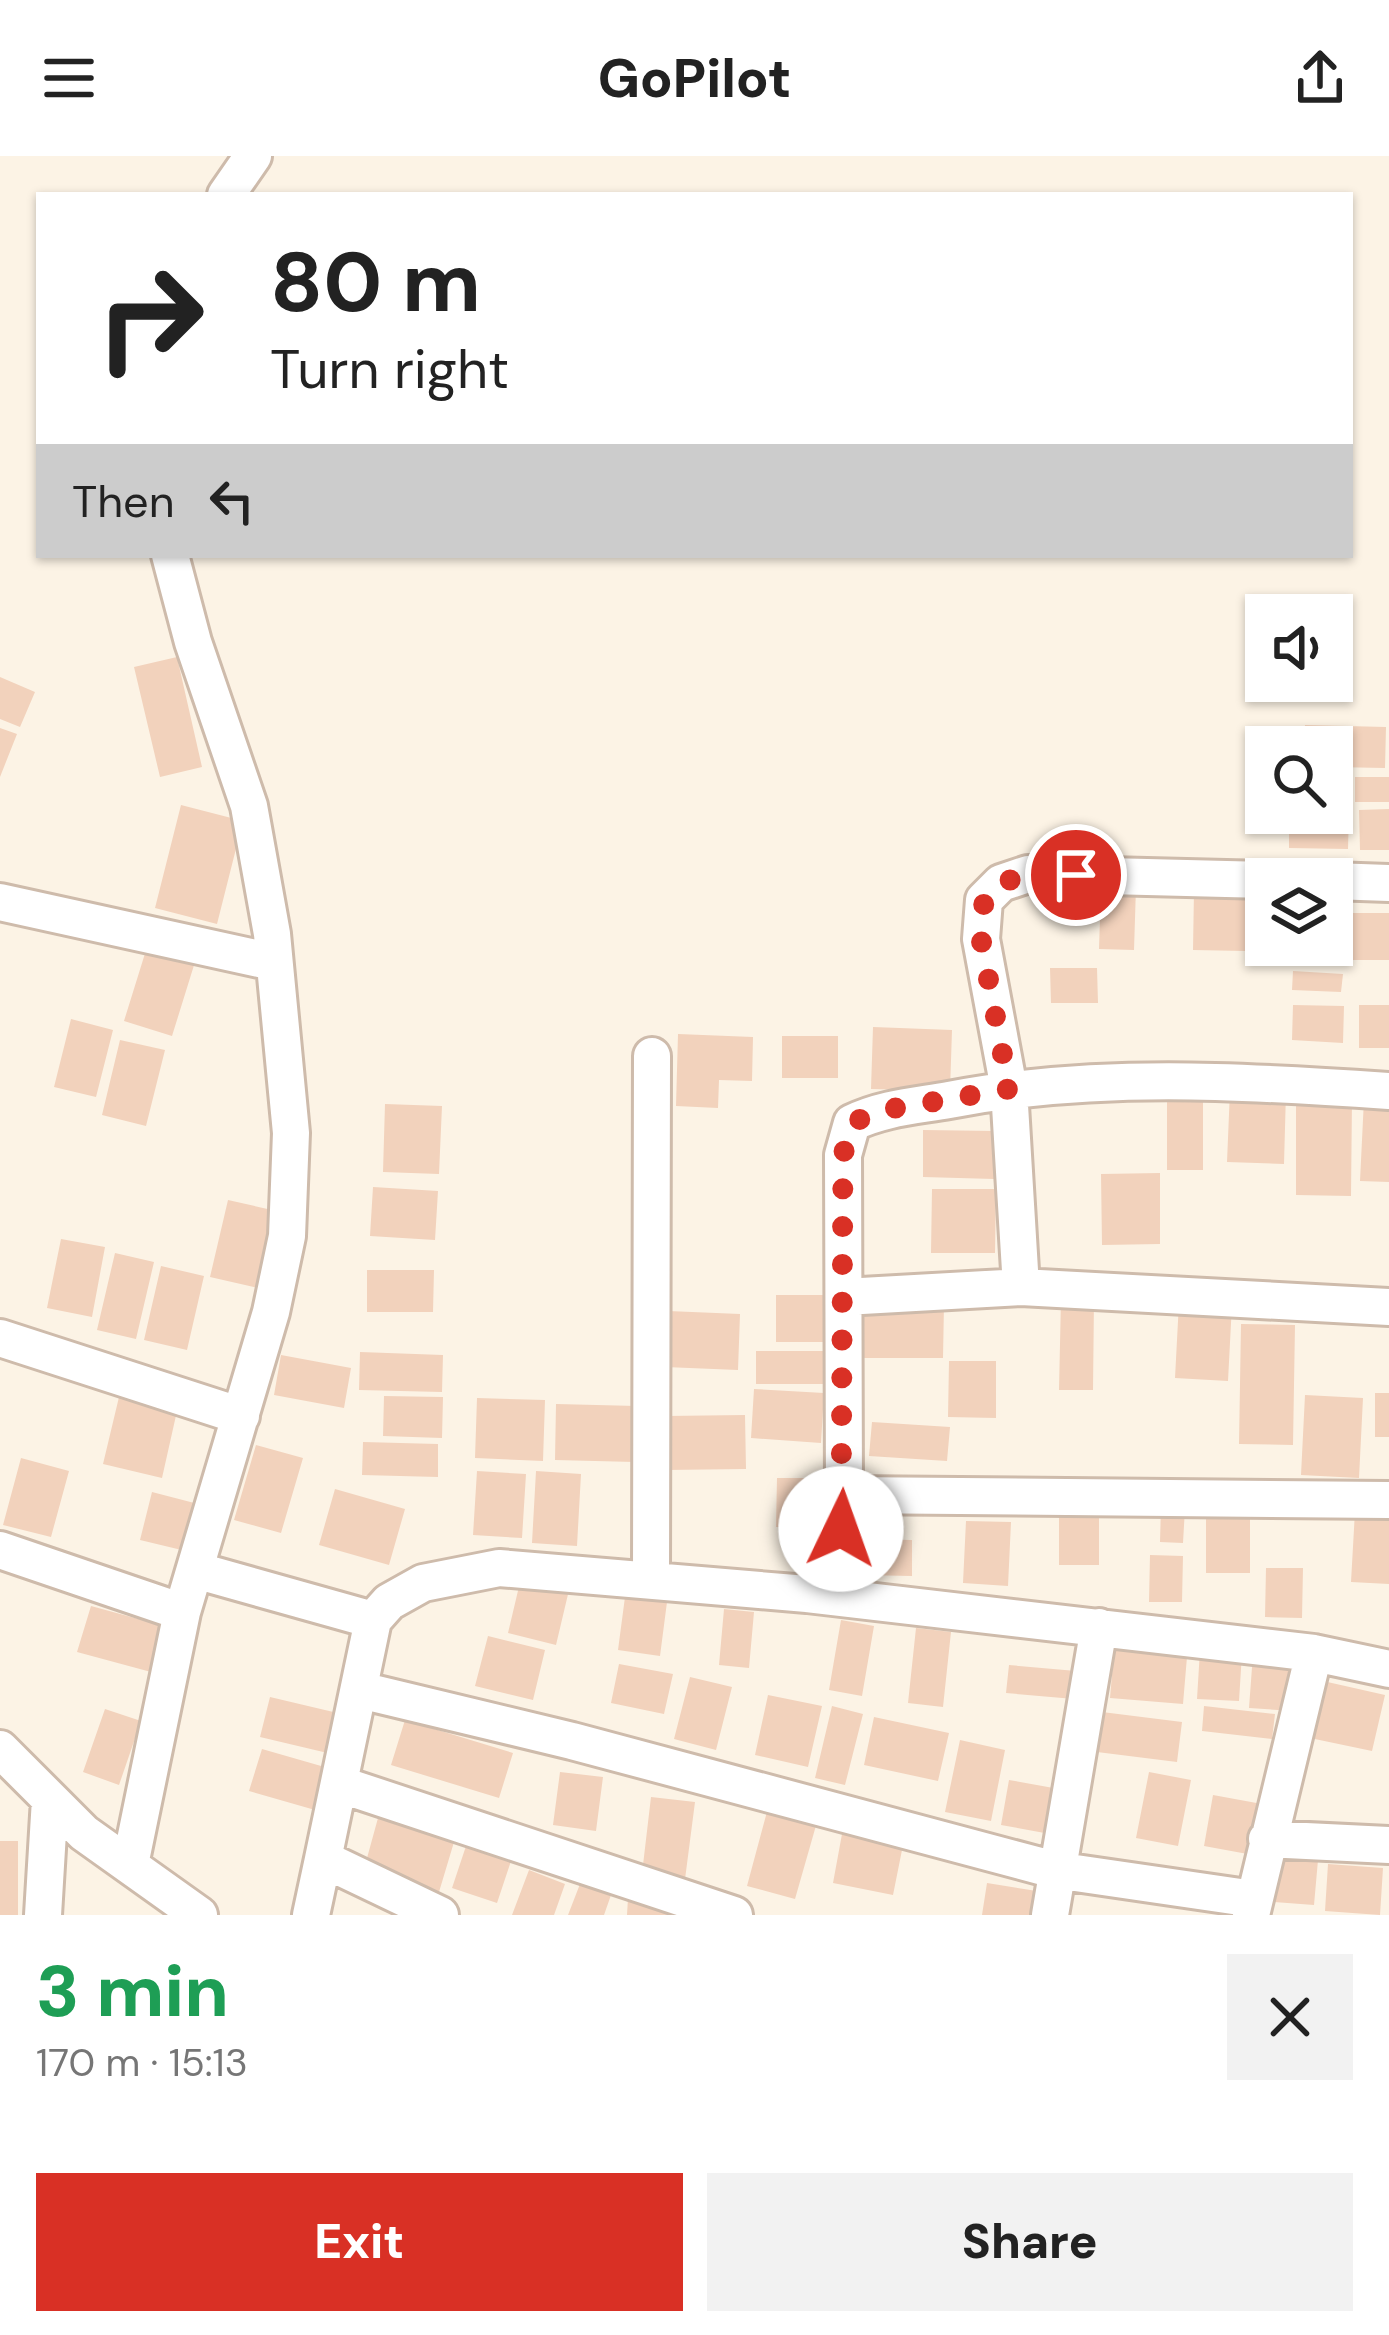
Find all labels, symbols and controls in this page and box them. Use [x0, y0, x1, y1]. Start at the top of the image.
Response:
text: GoPilot [598, 43, 791, 114]
icon: menu [36, 45, 102, 111]
icon: share [1287, 45, 1353, 111]
text: 80 m [270, 228, 481, 337]
icon: right [72, 240, 228, 396]
text: Turn right [270, 334, 509, 405]
icon: left [199, 468, 265, 534]
text: Then [72, 472, 175, 531]
map controls [1245, 594, 1353, 966]
button: sound [1245, 594, 1353, 702]
button: search [1245, 726, 1353, 834]
pin [1025, 824, 1127, 926]
icon: arrive [1043, 842, 1109, 908]
button: layers [1245, 858, 1353, 966]
position arrow [778, 1466, 904, 1592]
text: 3 min [36, 1945, 229, 2038]
button: close [1227, 1954, 1353, 2080]
text: 170 m · 15:13 [36, 2037, 248, 2088]
button: Exit [36, 2173, 683, 2311]
button: Share [707, 2173, 1353, 2311]

